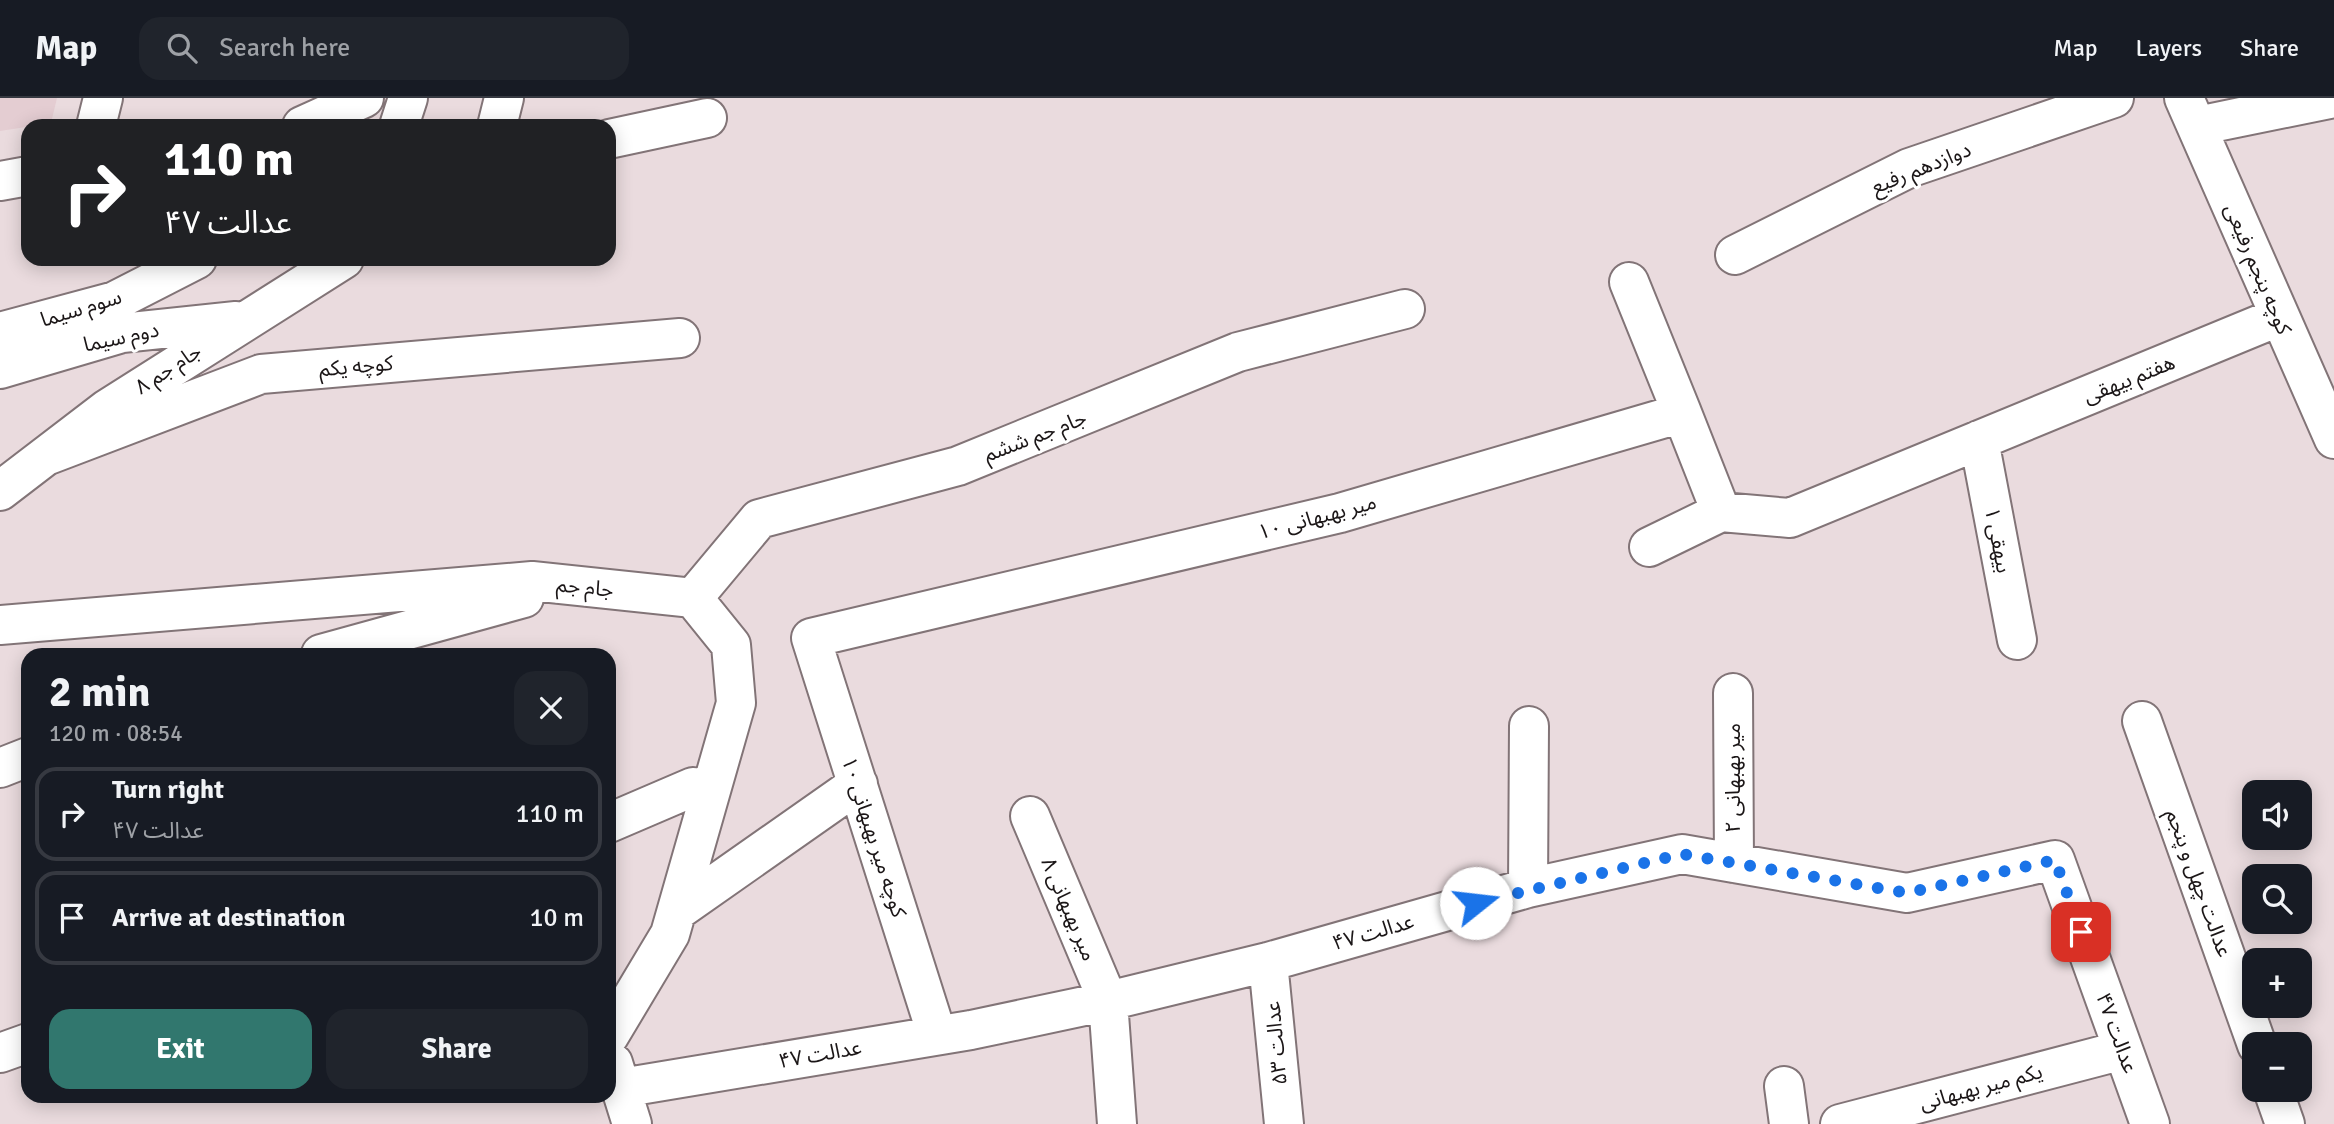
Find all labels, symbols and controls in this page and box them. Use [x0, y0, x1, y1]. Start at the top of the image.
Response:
search box [139, 17, 629, 80]
text: Map [35, 28, 97, 69]
icon: search [163, 29, 201, 67]
text: Search here [219, 32, 350, 64]
text: Map [2053, 33, 2098, 63]
text: Layers [2136, 33, 2202, 63]
text: Share [2240, 33, 2299, 63]
text: 110 m [164, 129, 294, 189]
street label: دوازدهم رفیع [1867, 136, 1975, 202]
icon: right [49, 147, 140, 238]
street label: کوچه پنجم رفیعی [2217, 200, 2297, 339]
text: عدالت ۴۷ [164, 203, 292, 242]
street label: سوم سیما [37, 283, 126, 336]
street label: دوم سیما [81, 316, 162, 361]
street label: ۸ جام جم [130, 338, 208, 403]
street label: هفتم بیهقی [2079, 349, 2179, 411]
street label: کوچه یکم [318, 350, 395, 384]
street label: جام جم ششم [980, 404, 1091, 470]
street label: ۱۰ میر بهبهانی [1255, 489, 1379, 545]
street label: بیهقی ۱ [1979, 505, 2017, 575]
street label: جام جم [555, 571, 615, 606]
text: 2 min [49, 667, 150, 718]
button: close [514, 671, 588, 745]
text: 120 m · 08:54 [49, 719, 183, 748]
street label: ۲ میر بهبهانی [1720, 723, 1746, 833]
street label: کوچه میر بهبهانی ۱۰ [836, 753, 912, 921]
text: Turn right [112, 774, 224, 806]
map controls [2242, 780, 2312, 1102]
button: sound [2242, 780, 2312, 850]
icon: right [53, 795, 91, 833]
text: 110 m [515, 798, 584, 830]
street label: عدالت چهل و پنجم [2158, 806, 2238, 961]
text: عدالت ۴۷ [112, 816, 204, 845]
street label: ۸ میر بهبهانی [1036, 853, 1102, 965]
button: search [2242, 864, 2312, 934]
position arrow [1439, 866, 1513, 940]
icon: arrive [53, 899, 91, 937]
text: Arrive at destination [112, 902, 345, 934]
text: 10 m [529, 902, 584, 934]
pin [2051, 902, 2111, 962]
street label: عدالت ۴۷ [1329, 908, 1417, 956]
icon: arrive [2062, 913, 2100, 951]
button: + [2242, 948, 2312, 1018]
street label: عدالت ۴۷ [2090, 989, 2144, 1077]
street label: عدالت ۵۳ [1259, 1000, 1293, 1086]
button: Exit [49, 1009, 312, 1089]
button: Share [326, 1009, 588, 1089]
button: − [2242, 1032, 2312, 1102]
street label: عدالت ۴۷ [776, 1034, 864, 1074]
street label: یکم میر بهبهانی [1917, 1058, 2046, 1118]

